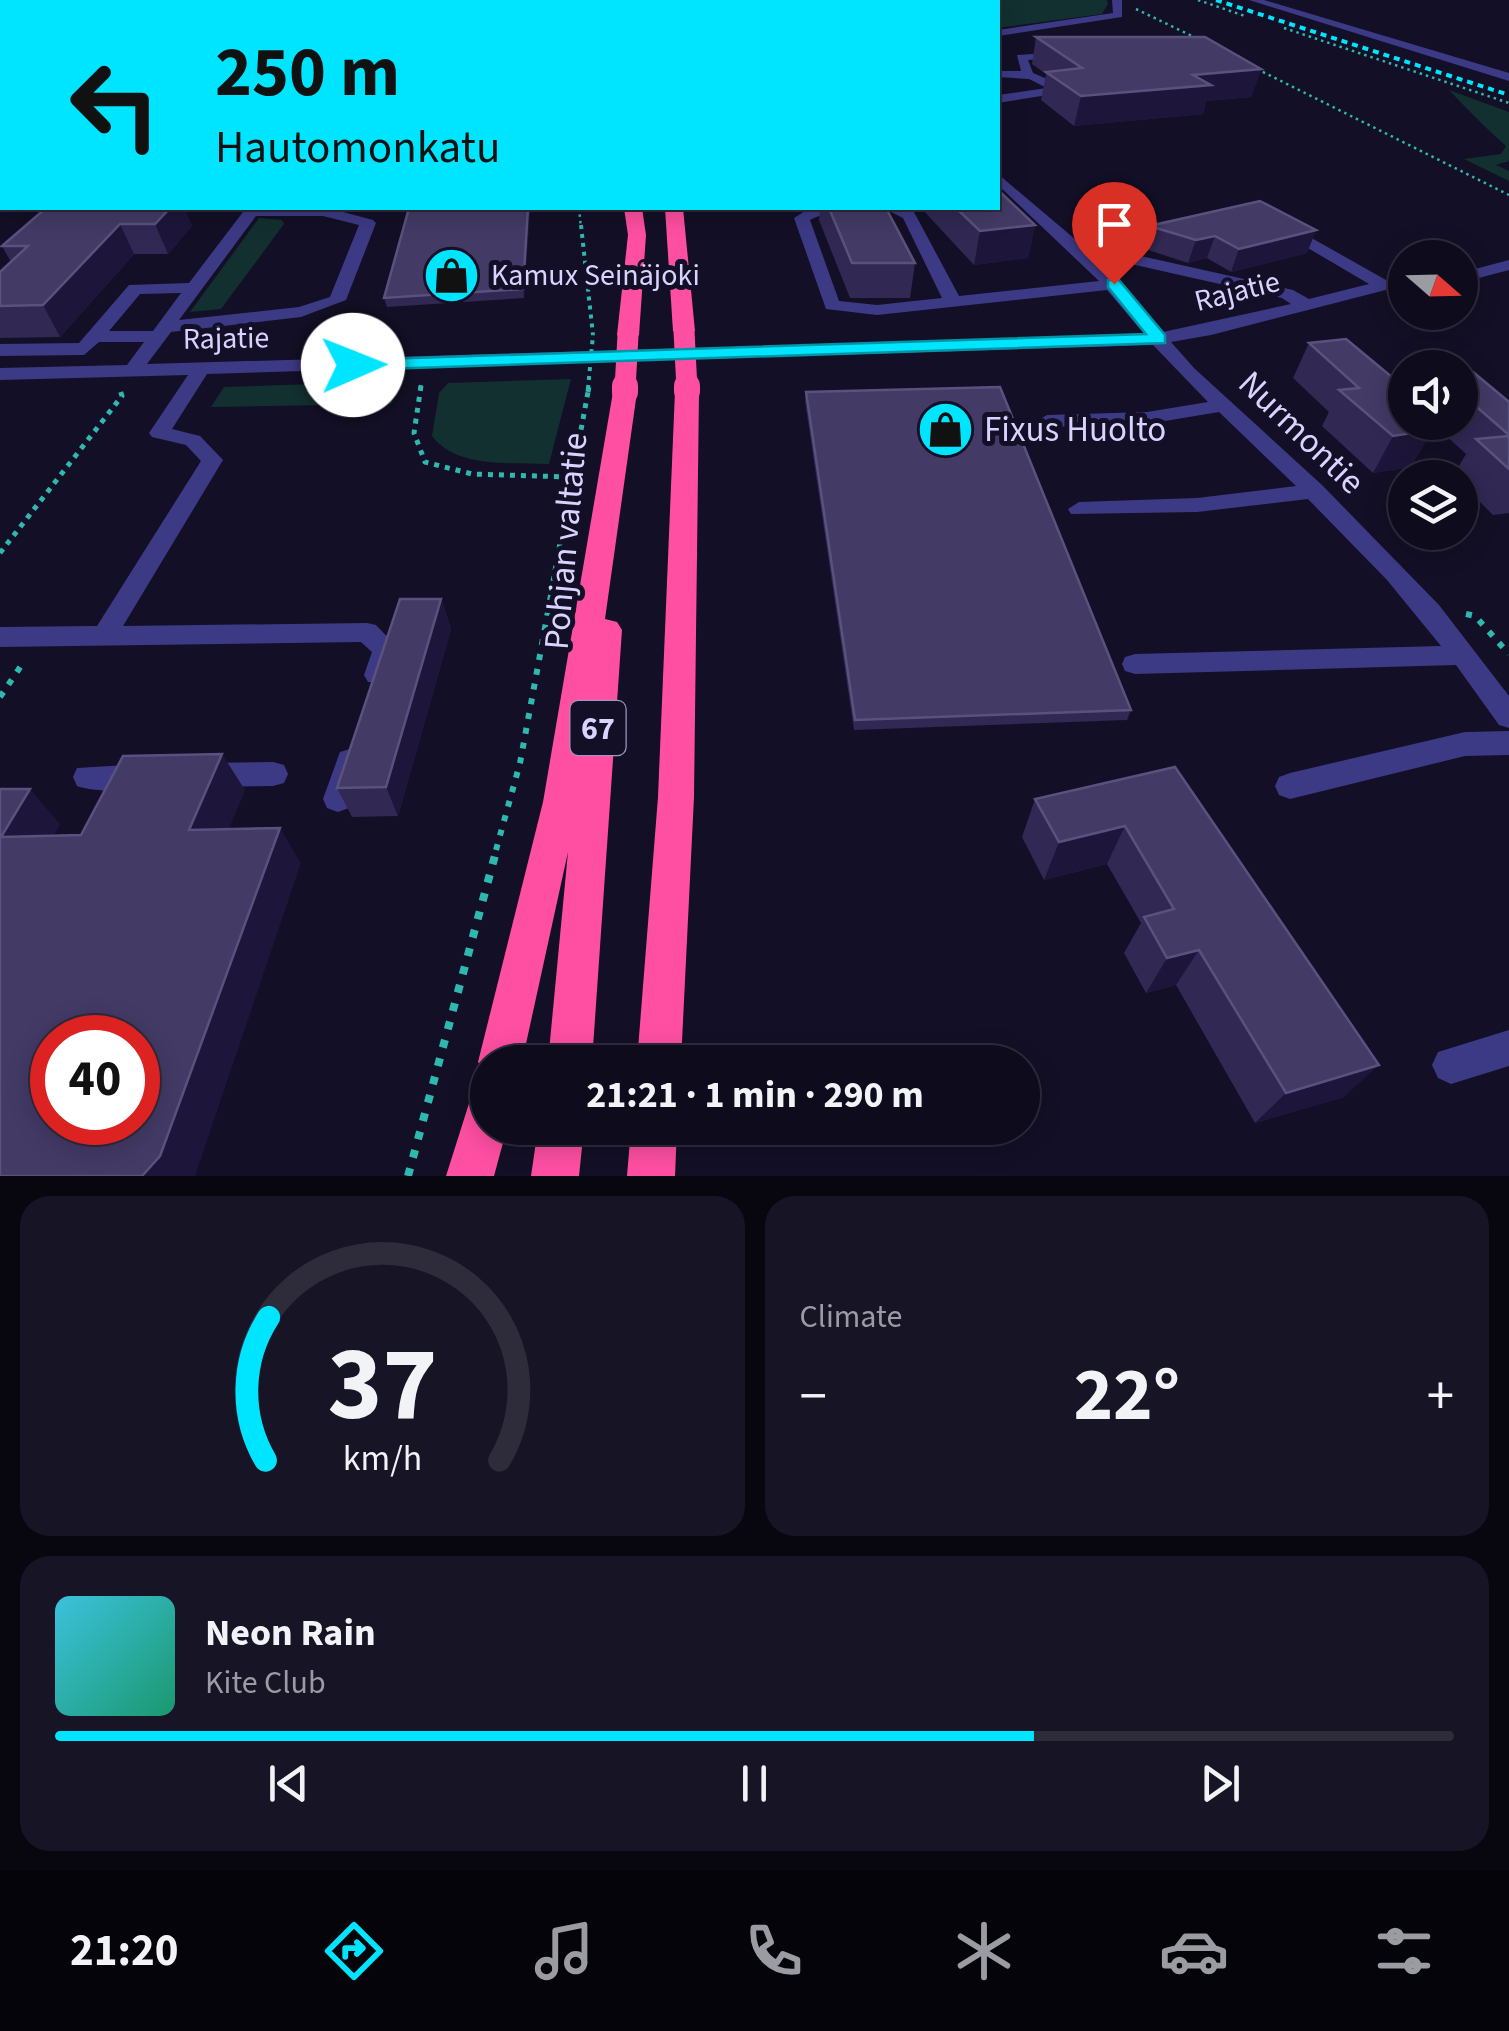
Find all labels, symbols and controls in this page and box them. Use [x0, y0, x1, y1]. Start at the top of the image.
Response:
text: 250 m [215, 23, 400, 123]
icon: left [50, 40, 180, 170]
text: Hautomonkatu [215, 116, 500, 180]
pin [1072, 182, 1157, 285]
icon: arrive [1087, 197, 1142, 252]
north arrow [1388, 240, 1478, 330]
map controls [1388, 240, 1478, 550]
shop icon: Kamux Seinäjoki [422, 245, 482, 305]
place label: Kamux Seinäjoki [491, 254, 700, 297]
street label: Rajatie [1190, 260, 1284, 323]
position arrow [301, 313, 405, 417]
street label: Rajatie [182, 316, 270, 361]
button: sound [1388, 350, 1478, 440]
street label: Nurmontie [1227, 360, 1376, 506]
shop icon: Fixus Huolto [915, 399, 975, 459]
place label: Fixus Huolto [984, 405, 1166, 455]
street label: Pohjan valtatie [532, 430, 600, 652]
button: layers [1388, 460, 1478, 550]
road number: 67 [570, 701, 626, 755]
speed limit sign: 40 [30, 1015, 160, 1145]
text: 21:21 · 1 min · 290 m [586, 1068, 924, 1122]
text: Climate [800, 1294, 902, 1340]
text: 37 [327, 1312, 437, 1460]
text: 22° [1073, 1342, 1180, 1449]
text: − [800, 1358, 827, 1436]
text: + [1427, 1358, 1454, 1436]
text: km/h [343, 1433, 422, 1484]
text: Neon Rain [205, 1606, 376, 1660]
text: Kite Club [205, 1660, 326, 1706]
icon: previous [261, 1756, 316, 1811]
icon: pause [727, 1756, 782, 1811]
icon: next [1193, 1756, 1248, 1811]
icon: directions [319, 1916, 389, 1986]
icon: music [529, 1916, 599, 1986]
icon: phone [739, 1916, 809, 1986]
icon: climate [949, 1916, 1019, 1986]
icon: car [1159, 1916, 1229, 1986]
icon: filters [1369, 1916, 1439, 1986]
text: 21:20 [70, 1919, 179, 1983]

